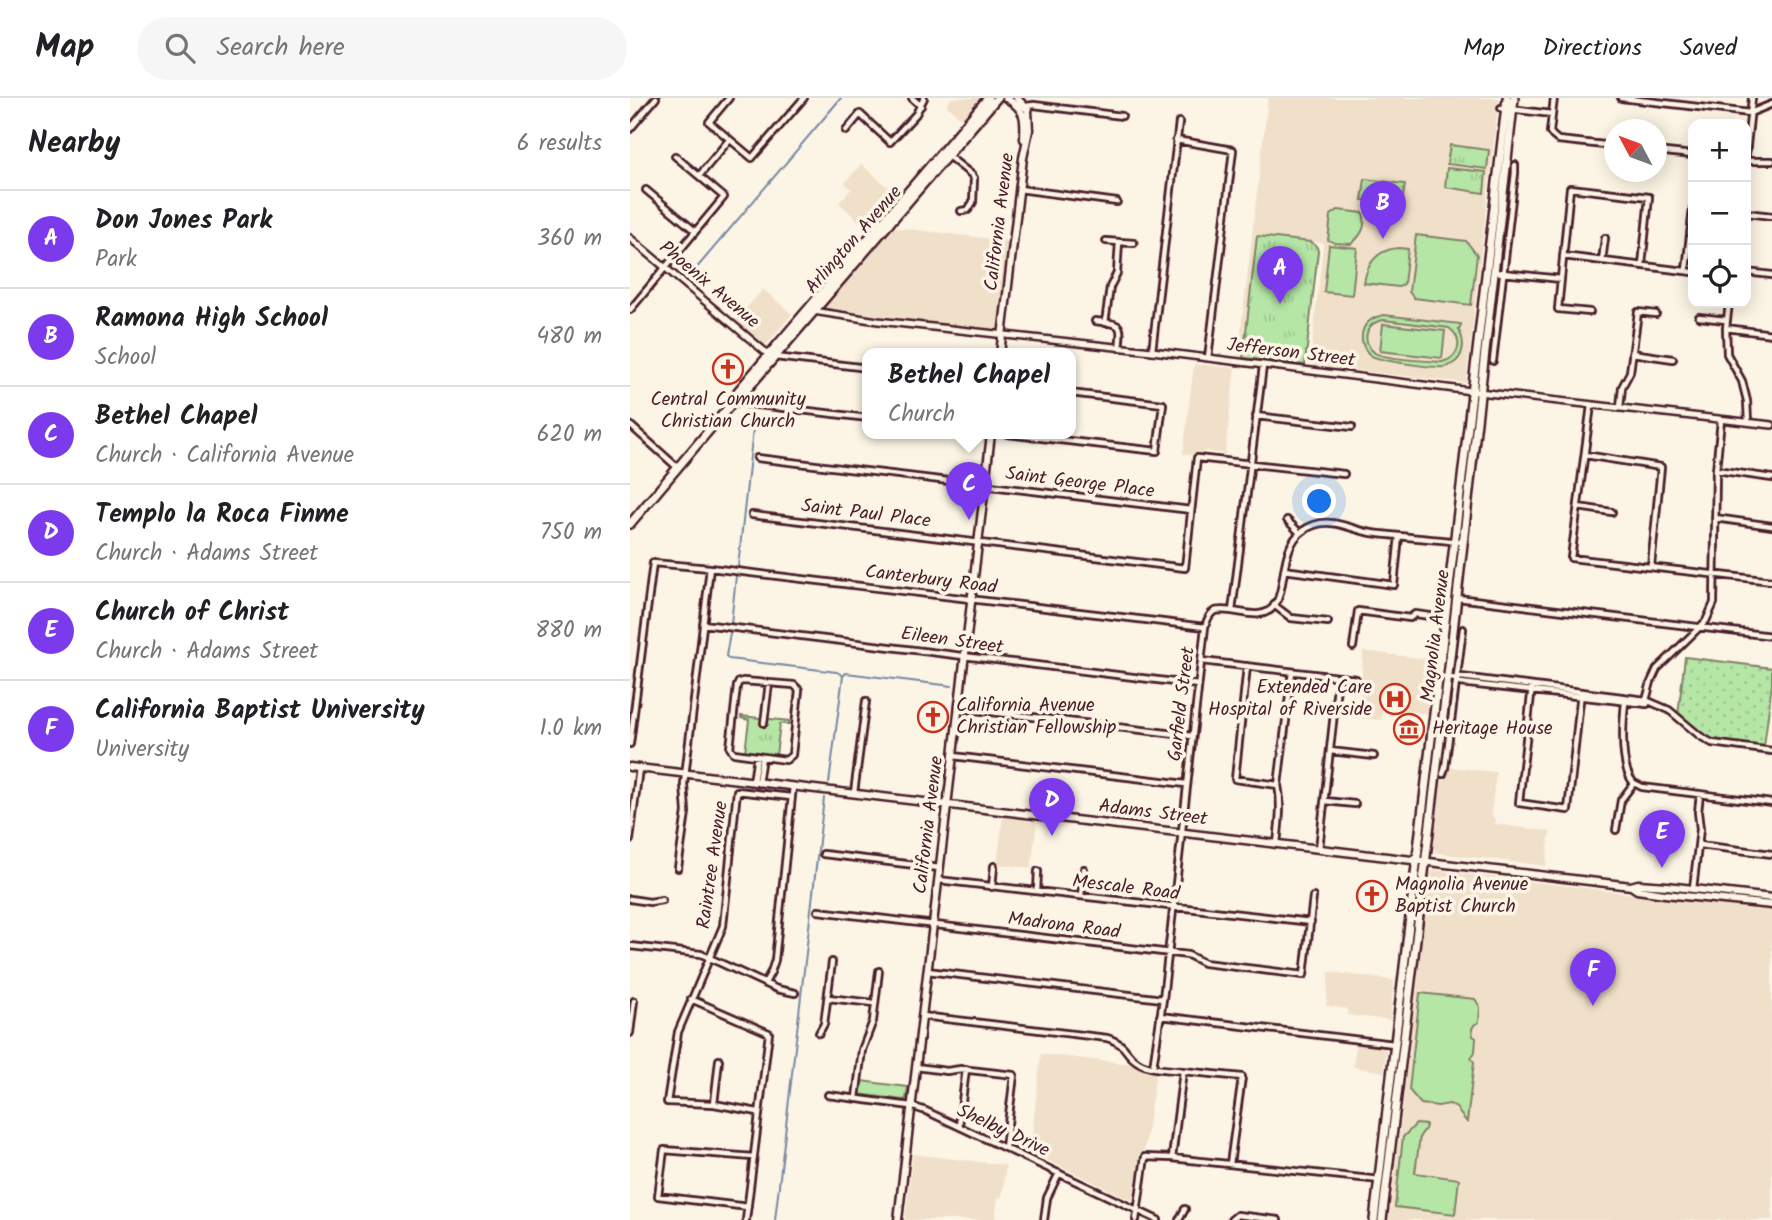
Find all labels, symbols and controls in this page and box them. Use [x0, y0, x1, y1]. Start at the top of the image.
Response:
search box [137, 17, 627, 80]
text: Map [35, 22, 95, 75]
text: Search here [217, 27, 345, 69]
icon: search [161, 29, 199, 67]
text: Map [1463, 29, 1505, 68]
text: Directions [1543, 29, 1642, 68]
text: Saved [1680, 29, 1737, 68]
north arrow [1604, 119, 1667, 182]
map controls [1688, 119, 1751, 308]
button: + [1688, 119, 1751, 182]
text: Nearby [28, 120, 120, 168]
text: 6 results [517, 126, 602, 162]
street label: California Avenue [977, 151, 1023, 293]
street label: Arlington Avenue [798, 179, 910, 301]
pin: B [1360, 181, 1406, 239]
button: − [1688, 182, 1751, 245]
text: Don Jones Park [95, 200, 272, 242]
text: A [44, 221, 58, 257]
text: 360 m [537, 221, 602, 257]
street label: Phoenix Avenue [652, 234, 766, 337]
text: Park [95, 242, 137, 278]
button: locate [1688, 245, 1751, 308]
pin: A [1257, 246, 1303, 304]
text: Ramona High School [95, 298, 328, 340]
text: B [44, 319, 58, 355]
text: 480 m [536, 319, 602, 355]
street label: Jefferson Street [1225, 330, 1358, 376]
text: School [95, 340, 156, 376]
popup [862, 348, 1076, 439]
church icon: Central Community Christian Church [711, 352, 745, 386]
text: Bethel Chapel [888, 355, 1050, 397]
place label: Central Community Christian Church [650, 385, 807, 437]
text: Bethel Chapel [95, 396, 257, 438]
text: Church [888, 397, 955, 433]
text: C [44, 417, 58, 453]
text: 620 m [537, 417, 602, 453]
text: Church · California Avenue [95, 438, 354, 474]
street label: Saint George Place [1004, 459, 1157, 507]
pin: C [946, 462, 992, 520]
your location [1302, 484, 1336, 518]
street label: Saint Paul Place [800, 491, 933, 537]
text: Templo la Roca Finme [95, 494, 349, 536]
text: D [43, 515, 59, 551]
text: 750 m [540, 515, 602, 551]
text: Church · Adams Street [95, 536, 318, 572]
street label: Canterbury Road [863, 557, 999, 603]
street label: Magnolia Avenue [1413, 568, 1459, 704]
text: Church of Christ [95, 592, 289, 634]
text: E [45, 613, 57, 649]
text: 880 m [535, 613, 602, 649]
street label: Eileen Street [899, 619, 1006, 663]
text: Church · Adams Street [95, 634, 318, 670]
street label: Garfield Street [1160, 644, 1204, 763]
place label: Extended Care Hospital of Riverside [1208, 673, 1372, 725]
hospital icon: Extended Care Hospital of Riverside [1378, 682, 1412, 716]
text: California Baptist University [95, 690, 425, 732]
place label: California Avenue Christian Fellowship [956, 691, 1116, 743]
church icon: California Avenue Christian Fellowship [916, 700, 950, 734]
text: F [45, 711, 57, 747]
text: 1.0 km [540, 711, 602, 747]
museum icon: Heritage House [1392, 712, 1426, 746]
place label: Heritage House [1432, 714, 1553, 744]
text: University [95, 732, 189, 768]
street label: California Avenue [906, 754, 952, 896]
pin: D [1029, 778, 1075, 836]
street label: Adams Street [1097, 791, 1210, 835]
street label: Raintree Avenue [689, 799, 737, 931]
pin: E [1639, 810, 1685, 868]
street label: Mescale Road [1071, 867, 1182, 910]
place label: Magnolia Avenue Baptist Church [1395, 870, 1529, 922]
church icon: Magnolia Avenue Baptist Church [1355, 879, 1389, 913]
street label: Madrona Road [1006, 904, 1122, 948]
pin: F [1570, 948, 1616, 1006]
street label: Shelby Drive [952, 1096, 1055, 1166]

